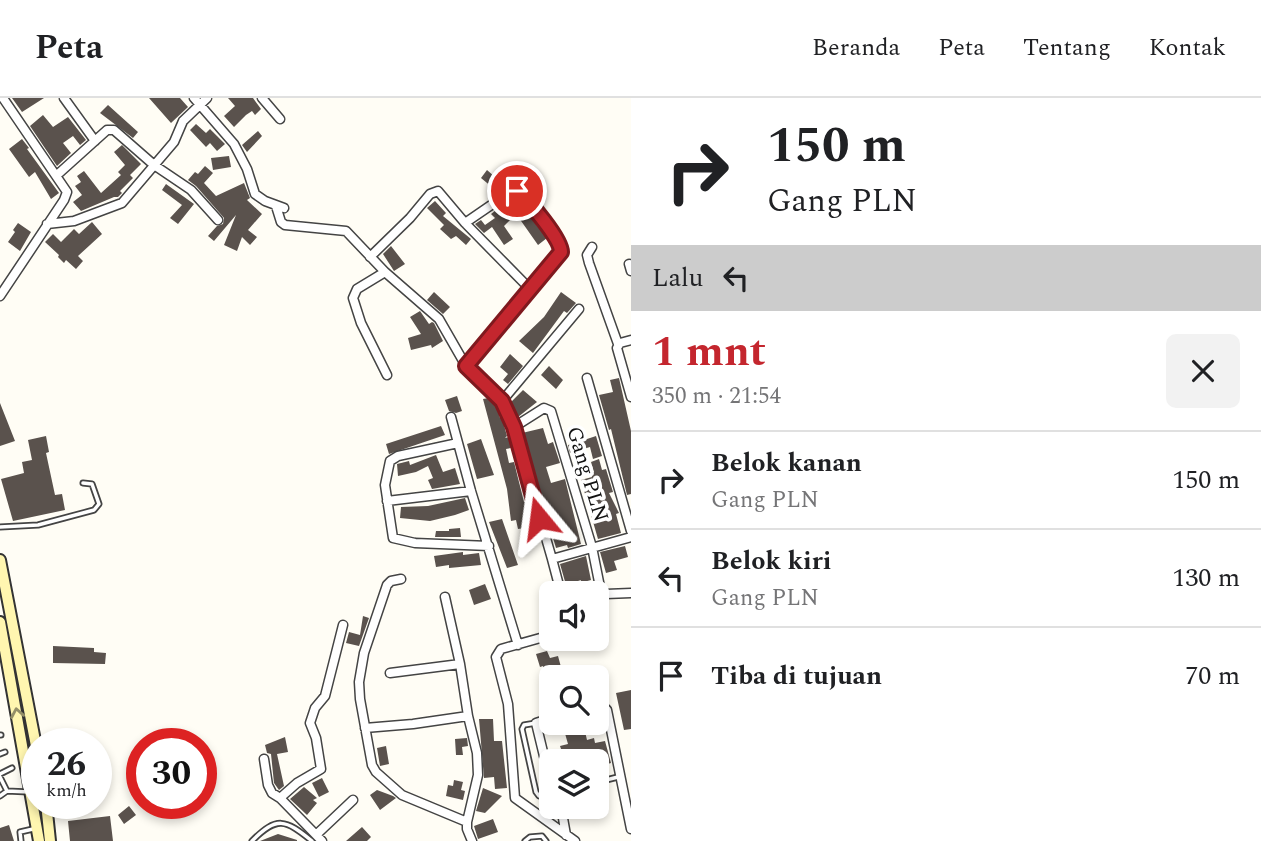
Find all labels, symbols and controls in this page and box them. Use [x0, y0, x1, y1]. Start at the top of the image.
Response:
text: Peta [35, 23, 103, 73]
text: Beranda [812, 30, 900, 66]
text: Peta [938, 30, 985, 66]
text: Tentang [1023, 30, 1111, 66]
text: Kontak [1149, 30, 1226, 66]
text: 150 m [767, 109, 906, 184]
icon: right [652, 126, 743, 217]
pin [487, 161, 547, 221]
icon: arrive [498, 172, 536, 210]
text: Gang PLN [767, 177, 917, 226]
text: Lalu [652, 258, 703, 298]
icon: left [717, 259, 755, 297]
text: 1 mnt [652, 321, 766, 384]
button: close [1166, 334, 1240, 408]
text: 350 m · 21:54 [652, 379, 781, 414]
street label: Gang PLN [557, 423, 617, 526]
text: Belok kanan [711, 443, 862, 483]
text: 150 m [1172, 460, 1240, 500]
icon: right [652, 461, 690, 499]
position arrow [502, 481, 576, 555]
text: Gang PLN [711, 483, 819, 518]
text: Belok kiri [711, 541, 831, 581]
text: 130 m [1172, 558, 1240, 598]
icon: left [652, 559, 690, 597]
map controls [539, 581, 609, 819]
button: sound [539, 581, 609, 651]
text: Gang PLN [711, 581, 819, 616]
text: Tiba di tujuan [711, 656, 882, 696]
text: 70 m [1185, 656, 1240, 696]
icon: arrive [652, 657, 690, 695]
button: search [539, 665, 609, 735]
one-way arrow [10, 707, 25, 719]
speed limit sign: 30 [126, 728, 217, 819]
text: 26 [47, 738, 86, 791]
button: layers [539, 749, 609, 819]
text: km/h [46, 777, 87, 804]

